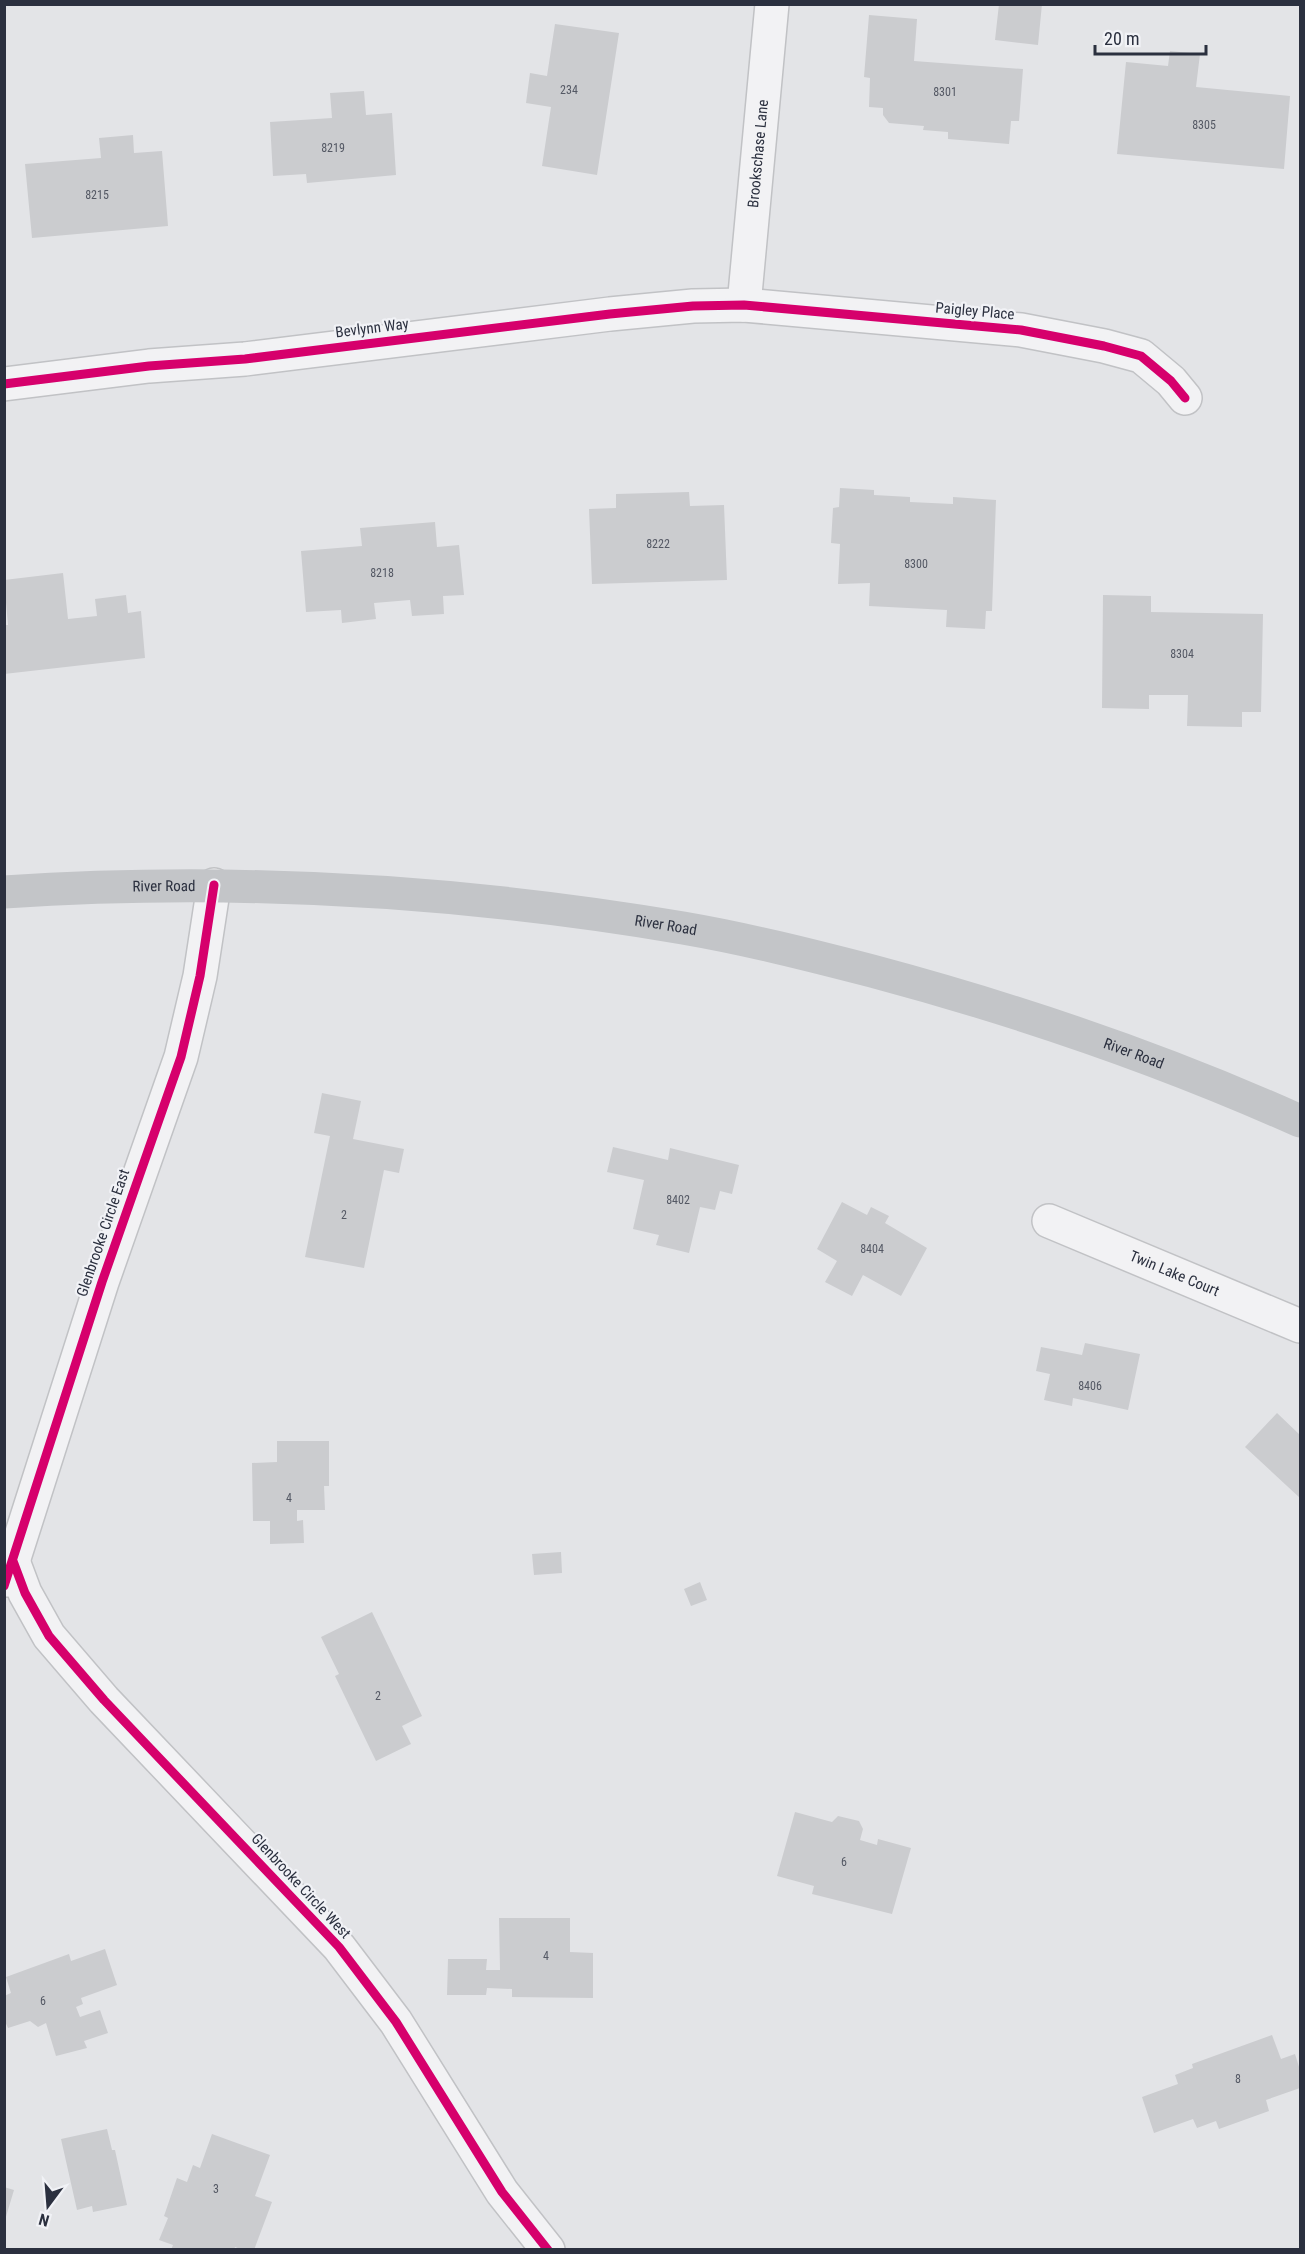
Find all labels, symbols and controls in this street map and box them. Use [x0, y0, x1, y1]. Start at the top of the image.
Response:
scale bar [1095, 18, 1206, 56]
text: 20 m [1104, 28, 1139, 49]
house number: 234 [560, 83, 578, 97]
house number: 8301 [933, 85, 957, 99]
street label: Brookschase Lane [744, 99, 772, 209]
house number: 8305 [1192, 118, 1216, 132]
house number: 8219 [321, 141, 345, 155]
house number: 8215 [85, 188, 109, 202]
street label: Paigley Place [935, 299, 1015, 323]
street label: Bevlynn Way [334, 315, 410, 341]
house number: 8222 [646, 537, 670, 551]
house number: 8300 [904, 557, 928, 571]
house number: 8218 [370, 566, 394, 580]
house number: 8304 [1170, 647, 1194, 661]
street label: River Road [132, 877, 195, 895]
street label: River Road [633, 911, 698, 939]
street label: River Road [1101, 1034, 1167, 1073]
street label: Glenbrooke Circle East [73, 1167, 133, 1299]
house number: 8402 [666, 1193, 690, 1207]
house number: 2 [341, 1208, 347, 1222]
house number: 8404 [860, 1242, 884, 1256]
street label: Twin Lake Court [1127, 1247, 1222, 1300]
house number: 8406 [1078, 1379, 1102, 1393]
house number: 4 [286, 1491, 292, 1505]
house number: 2 [375, 1689, 381, 1703]
street label: Glenbrooke Circle West [248, 1830, 354, 1942]
house number: 6 [841, 1855, 847, 1869]
house number: 4 [543, 1949, 549, 1963]
house number: 6 [40, 1994, 46, 2008]
house number: 8 [1235, 2072, 1241, 2086]
north arrow [18, 2176, 78, 2236]
house number: 3 [213, 2182, 219, 2196]
text: N [37, 2209, 51, 2230]

